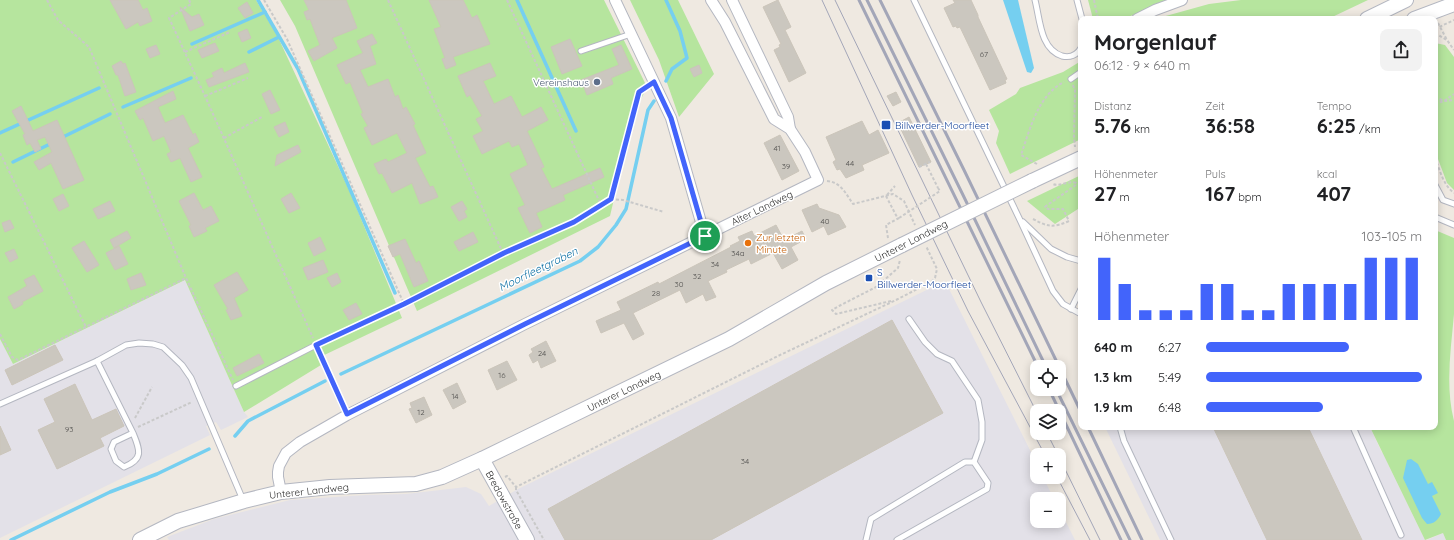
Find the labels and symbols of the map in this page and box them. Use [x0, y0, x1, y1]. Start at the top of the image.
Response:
house number: 67 [980, 49, 988, 59]
place label: Vereinshaus [533, 76, 589, 89]
marker: Vereinshaus [592, 77, 602, 87]
marker: Billwerder-Moorfleet [880, 119, 892, 131]
place label: Billwerder-Moorfleet [895, 119, 990, 132]
house number: 41 [773, 143, 781, 153]
house number: 44 [846, 158, 854, 168]
house number: 39 [782, 161, 791, 171]
street label: Alter Landweg [729, 187, 795, 229]
house number: 40 [821, 216, 830, 226]
street label: Unterer Landweg [872, 217, 950, 265]
pin [688, 219, 722, 253]
place label: Zur letzten Minute [756, 231, 805, 256]
marker: Zur letzten Minute [743, 238, 753, 248]
water label: Moorfleetgraben [496, 244, 580, 294]
house number: 34a [731, 248, 745, 258]
house number: 34 [711, 259, 719, 269]
place label: S Billwerder-Moorfleet [877, 266, 972, 291]
house number: 32 [693, 271, 702, 281]
marker: S Billwerder-Moorfleet [864, 273, 874, 283]
house number: 30 [675, 279, 684, 289]
house number: 28 [652, 288, 660, 298]
house number: 24 [538, 348, 546, 358]
street label: Unterer Landweg [585, 368, 663, 414]
house number: 16 [498, 370, 506, 380]
house number: 14 [451, 391, 459, 401]
house number: 12 [417, 407, 425, 417]
house number: 93 [65, 424, 73, 434]
house number: 34 [741, 456, 749, 466]
street label: Bredowstraße [483, 468, 526, 532]
street label: Unterer Landweg [268, 480, 350, 502]

